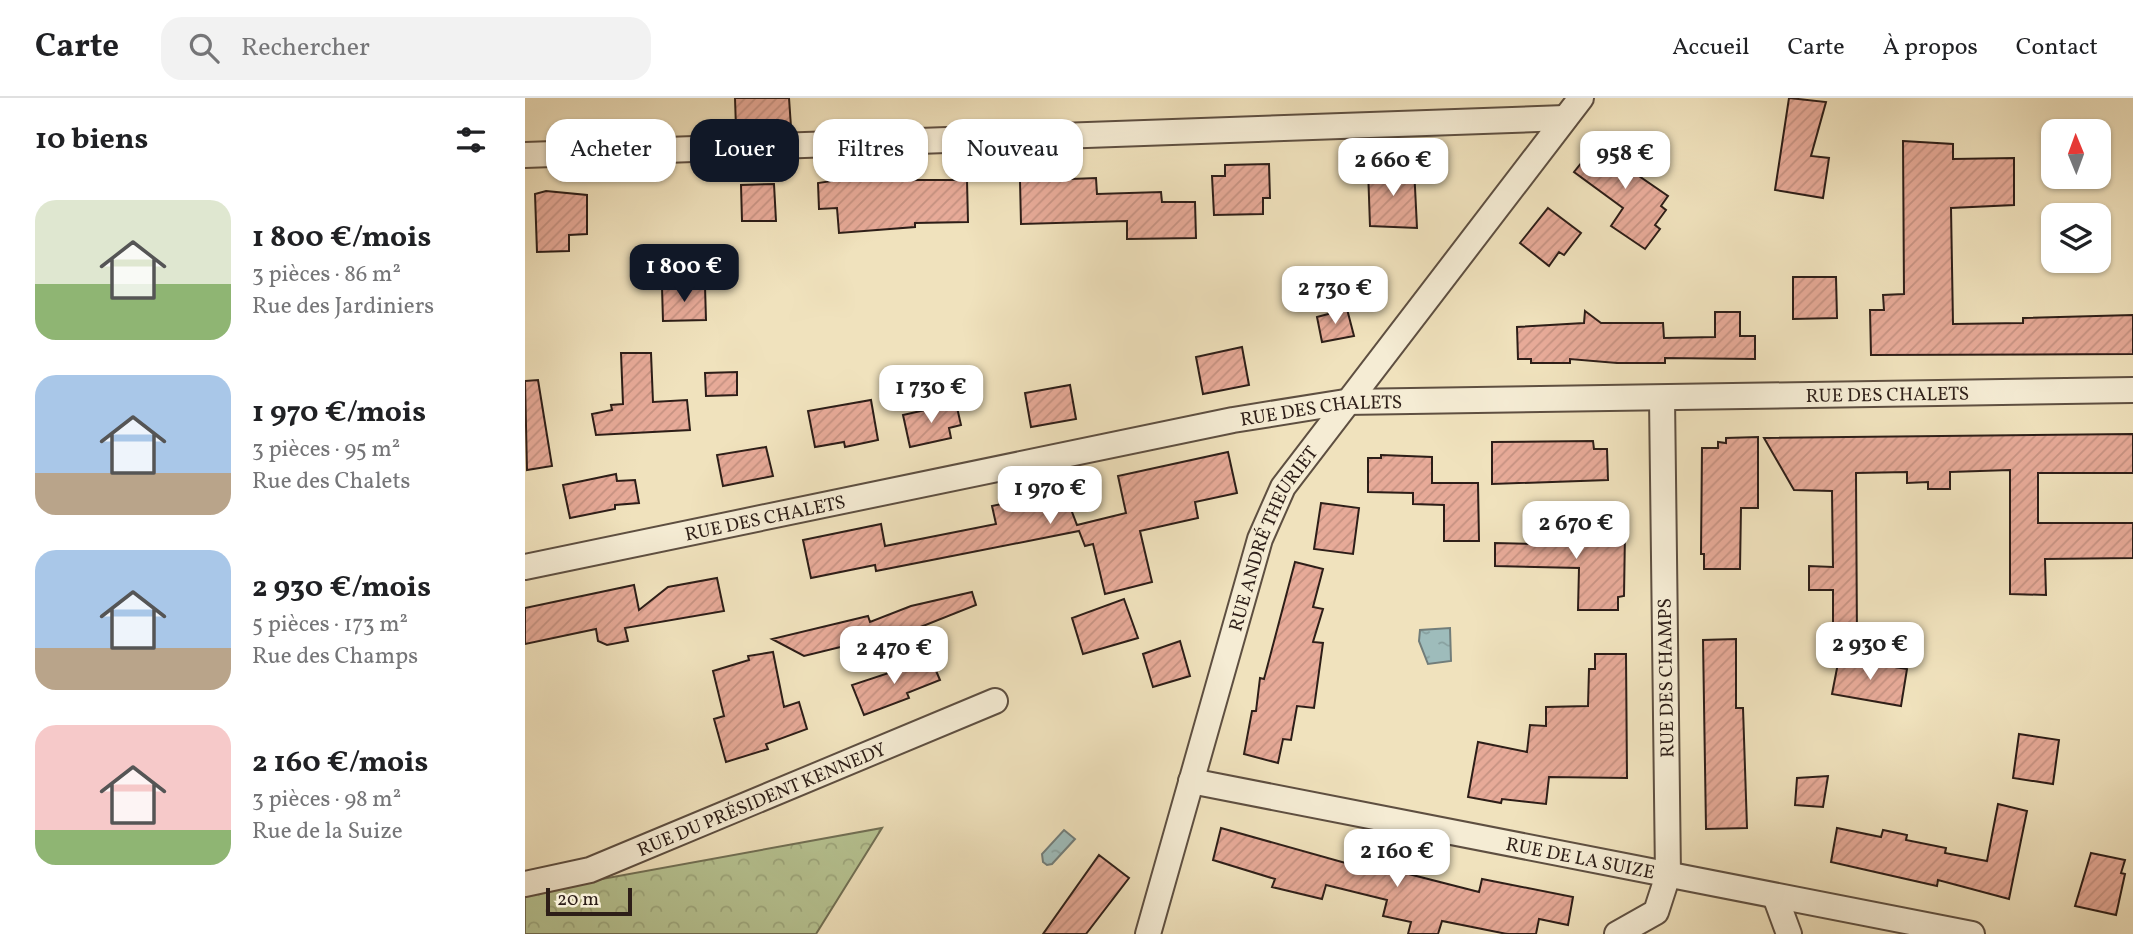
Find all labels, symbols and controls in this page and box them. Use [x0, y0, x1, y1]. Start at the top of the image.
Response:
search box [161, 17, 651, 80]
text: Carte [35, 25, 119, 71]
icon: search [185, 29, 223, 67]
text: Rechercher [241, 30, 370, 66]
text: Accueil [1672, 31, 1749, 65]
text: Carte [1787, 31, 1845, 65]
text: À propos [1883, 31, 1978, 65]
text: Contact [2016, 31, 2098, 65]
text: 10 biens [35, 119, 148, 161]
chip: Acheter [546, 119, 676, 182]
chip: Louer [690, 119, 799, 182]
chip: Filtres [813, 119, 928, 182]
chip: Nouveau [942, 119, 1083, 182]
north arrow [2041, 119, 2111, 189]
map controls [2041, 119, 2111, 273]
icon: filters [452, 121, 490, 159]
pin: 958 € [1576, 132, 1674, 191]
text: 958 € [1596, 138, 1654, 170]
pin: 2 660 € [1328, 139, 1458, 198]
text: 2 660 € [1354, 145, 1432, 177]
button: layers [2041, 203, 2111, 273]
text: 1 800 €/mois [252, 217, 431, 259]
icon: home [91, 228, 175, 312]
pin: 1 800 € [619, 244, 749, 304]
text: 1 800 € [646, 251, 722, 283]
text: 3 pièces · 86 m² [252, 259, 401, 291]
pin: 2 730 € [1270, 266, 1400, 326]
text: 2 730 € [1298, 273, 1372, 305]
text: Rue des Jardiniers [252, 291, 434, 323]
pin: 1 730 € [866, 366, 996, 425]
text: 1 730 € [895, 372, 967, 404]
street label: RUE DES CHALETS [1806, 381, 1969, 410]
street label: RUE DES CHALETS [1238, 390, 1402, 434]
text: 1 970 €/mois [252, 392, 426, 434]
icon: home [91, 403, 175, 487]
text: 3 pièces · 95 m² [252, 434, 400, 466]
street label: RUE ANDRÉ THEURIET [1223, 441, 1325, 635]
text: Rue des Chalets [252, 466, 410, 498]
pin: 1 970 € [985, 466, 1115, 526]
text: 1 970 € [1014, 473, 1086, 505]
street label: RUE DES CHALETS [683, 490, 848, 548]
pin: 2 670 € [1511, 502, 1641, 561]
text: 2 670 € [1538, 508, 1614, 540]
text: 2 930 €/mois [252, 567, 431, 609]
icon: home [91, 578, 175, 662]
street label: RUE DES CHAMPS [1653, 598, 1681, 758]
text: 5 pièces · 173 m² [252, 609, 408, 641]
pin: 2 930 € [1805, 622, 1935, 682]
pin: 2 470 € [829, 626, 959, 686]
text: 2 930 € [1832, 629, 1908, 661]
text: 2 470 € [856, 633, 932, 665]
text: Rue des Champs [252, 641, 418, 673]
street label: RUE DU PRÉSIDENT KENNEDY [634, 737, 890, 864]
text: 2 160 €/mois [252, 742, 428, 784]
icon: home [91, 753, 175, 837]
text: 3 pièces · 98 m² [252, 784, 401, 816]
text: Rue de la Suize [252, 816, 403, 848]
pin: 2 160 € [1332, 830, 1462, 889]
street label: RUE DE LA SUIZE [1503, 832, 1657, 887]
text: 2 160 € [1360, 836, 1434, 868]
scale bar [546, 885, 632, 917]
text: 20 m [557, 887, 599, 913]

